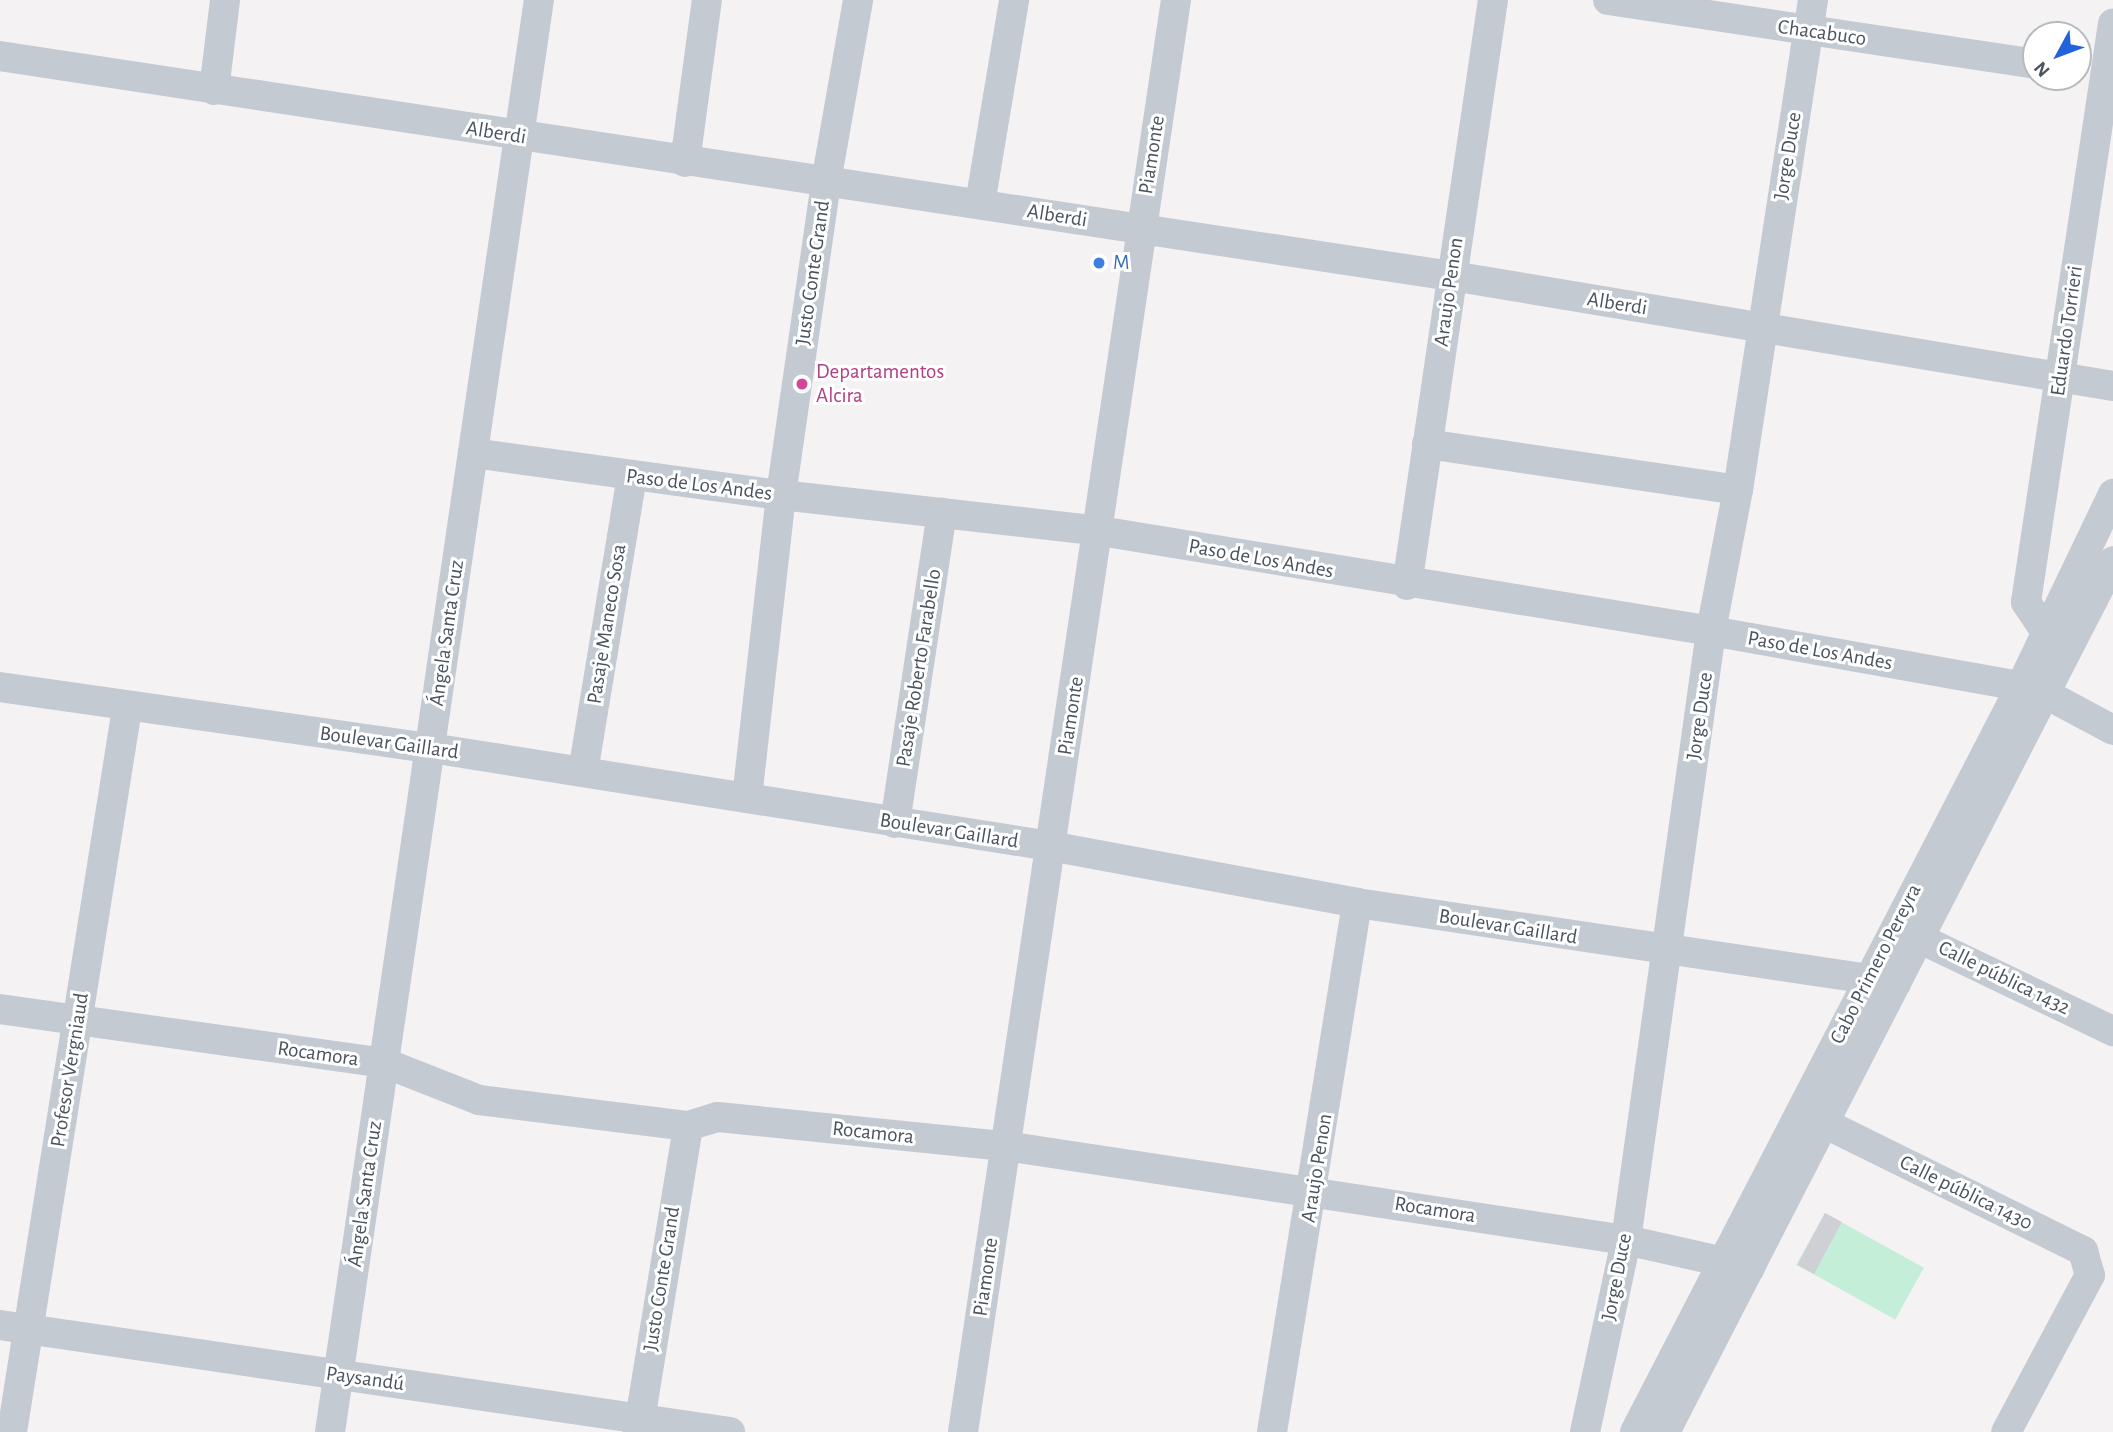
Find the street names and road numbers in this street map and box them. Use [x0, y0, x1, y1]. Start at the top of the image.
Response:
street label: Chacabuco [1776, 14, 1868, 52]
street label: Jorge Duce [1769, 110, 1807, 202]
street label: Piamonte [1133, 114, 1171, 196]
street label: Alberdi [464, 116, 528, 150]
street label: Justo Conte Grand [790, 199, 836, 347]
street label: Alberdi [1025, 199, 1089, 233]
street label: Araujo Penon [1429, 236, 1469, 348]
street label: Eduardo Torrieri [2045, 264, 2089, 398]
street label: Alberdi [1585, 287, 1649, 321]
street label: Paso de Los Andes [625, 464, 773, 506]
street label: Paso de Los Andes [1187, 534, 1335, 584]
street label: Pasaje Maneco Sosa [582, 542, 632, 706]
street label: Ángela Santa Cruz [424, 558, 470, 708]
street label: Pasaje Roberto Farabello [891, 567, 947, 769]
street label: Paso de Los Andes [1746, 626, 1894, 676]
street label: Jorge Duce [1681, 670, 1719, 762]
street label: Piamonte [1052, 675, 1090, 757]
street label: Boulevar Gaillard [318, 721, 460, 765]
street label: Boulevar Gaillard [878, 808, 1020, 854]
street label: Cabo Primero Pereyra [1825, 880, 1927, 1048]
street label: Boulevar Gaillard [1437, 904, 1579, 950]
street label: Calle pública 1432 [1934, 935, 2074, 1021]
street label: Profesor Vergniaud [45, 991, 95, 1149]
street label: Rocamora [276, 1036, 360, 1072]
street label: Araujo Penon [1296, 1112, 1338, 1224]
street label: Rocamora [831, 1116, 915, 1150]
street label: Ángela Santa Cruz [342, 1119, 388, 1269]
street label: Calle pública 1430 [1895, 1150, 2037, 1236]
street label: Rocamora [1393, 1191, 1477, 1229]
street label: Justo Conte Grand [638, 1205, 686, 1353]
street label: Jorge Duce [1596, 1231, 1638, 1323]
street label: Piamonte [968, 1236, 1004, 1318]
street label: Paysandú [324, 1361, 406, 1397]

